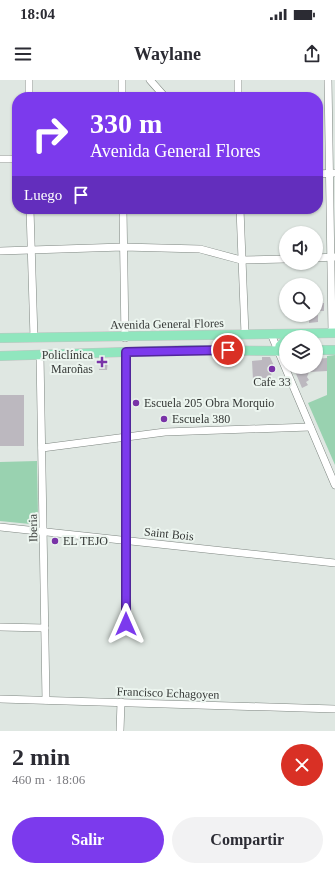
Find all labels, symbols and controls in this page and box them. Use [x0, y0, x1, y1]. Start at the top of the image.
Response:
text: 18:04 [20, 6, 55, 22]
icon: menu [12, 43, 34, 65]
icon: share [301, 43, 323, 65]
text: Waylane [134, 44, 201, 64]
icon: right [24, 108, 76, 160]
text: 330 m [90, 108, 162, 139]
text: Avenida General Flores [90, 141, 261, 161]
icon: arrive [70, 184, 92, 206]
text: Luego [24, 187, 62, 203]
map controls [279, 226, 323, 374]
button: sound [279, 226, 323, 270]
button: search [279, 278, 323, 322]
street label: Avenida General Flores [110, 316, 224, 332]
button: layers [279, 330, 323, 374]
pin [211, 333, 245, 367]
icon: arrive [217, 339, 239, 361]
place label: Policlínica Maroñas [42, 348, 94, 376]
marker: Policlínica Maroñas [96, 356, 108, 368]
marker: Cafe 33 [267, 364, 277, 374]
place label: Cafe 33 [253, 375, 291, 389]
place label: Escuela 205 Obra Morquio [144, 396, 274, 410]
marker: Escuela 205 Obra Morquio [131, 398, 141, 408]
place label: Escuela 380 [172, 412, 230, 426]
marker: Escuela 380 [159, 414, 169, 424]
street label: Iberia [26, 513, 40, 542]
street label: Saint Bois [144, 524, 195, 544]
place label: EL TEJO [63, 534, 108, 548]
marker: EL TEJO [50, 536, 60, 546]
position arrow [105, 603, 147, 645]
street label: Francisco Echagoyen [116, 684, 220, 702]
text: 2 min [12, 744, 70, 770]
button: close [281, 744, 323, 786]
text: 460 m · 18:06 [12, 772, 85, 787]
button: Salir [12, 817, 164, 863]
button: Compartir [172, 817, 323, 863]

